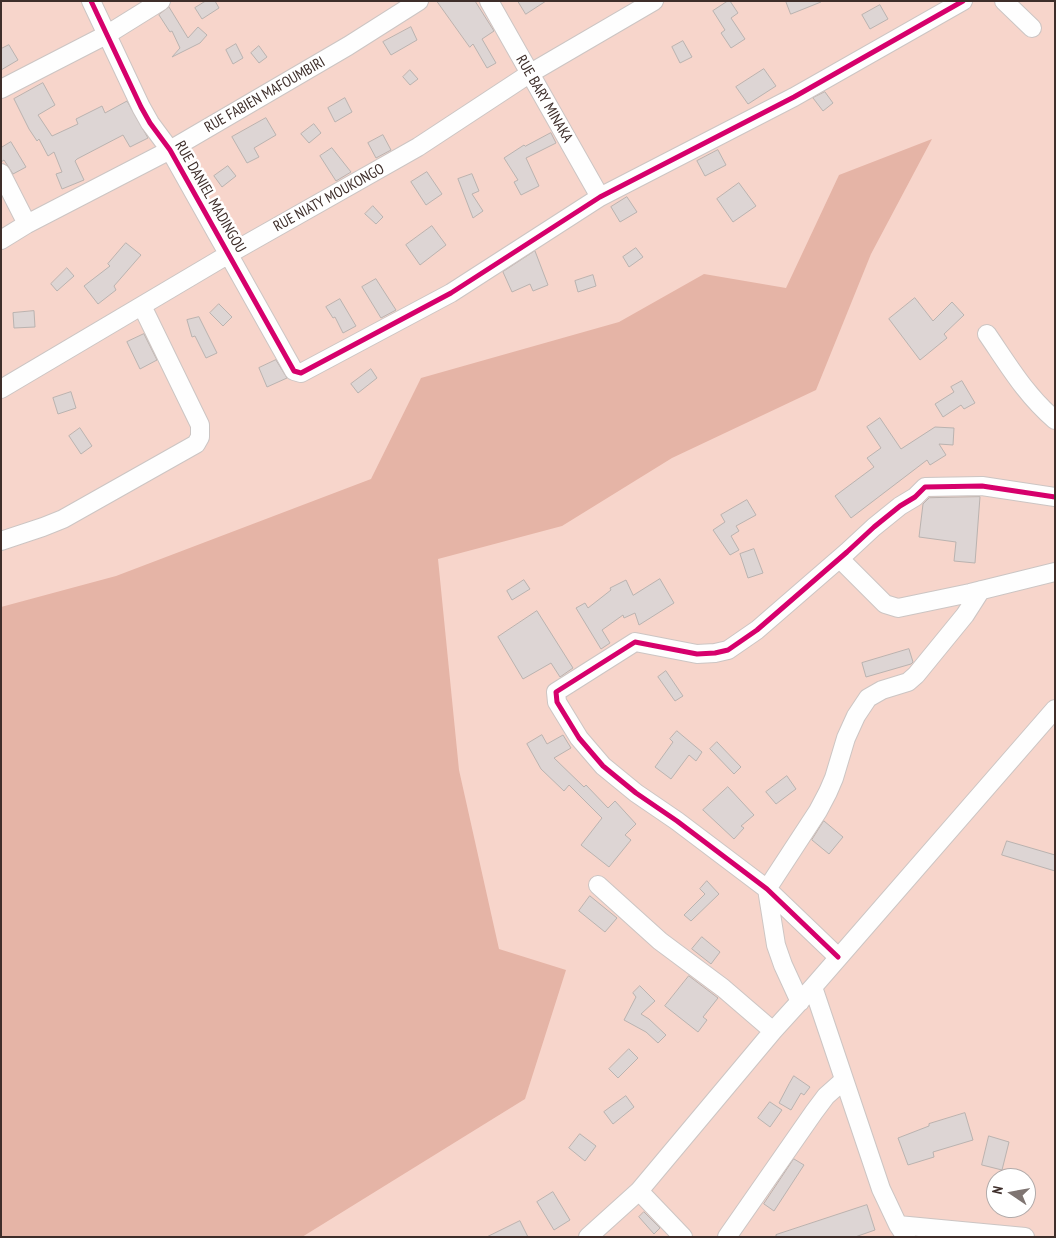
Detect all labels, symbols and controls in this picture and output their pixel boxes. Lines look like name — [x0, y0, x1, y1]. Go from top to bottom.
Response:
street label: RUE BARY MINAKA — [512, 52, 576, 146]
street label: RUE FABIEN MAFOUMBIRI — [202, 53, 328, 137]
street label: RUE DANIEL MADINGOU — [171, 138, 249, 256]
street label: RUE NIATY MOUKONGO — [271, 160, 387, 236]
north arrow — [986, 1168, 1036, 1218]
text: N — [988, 1185, 1007, 1196]

